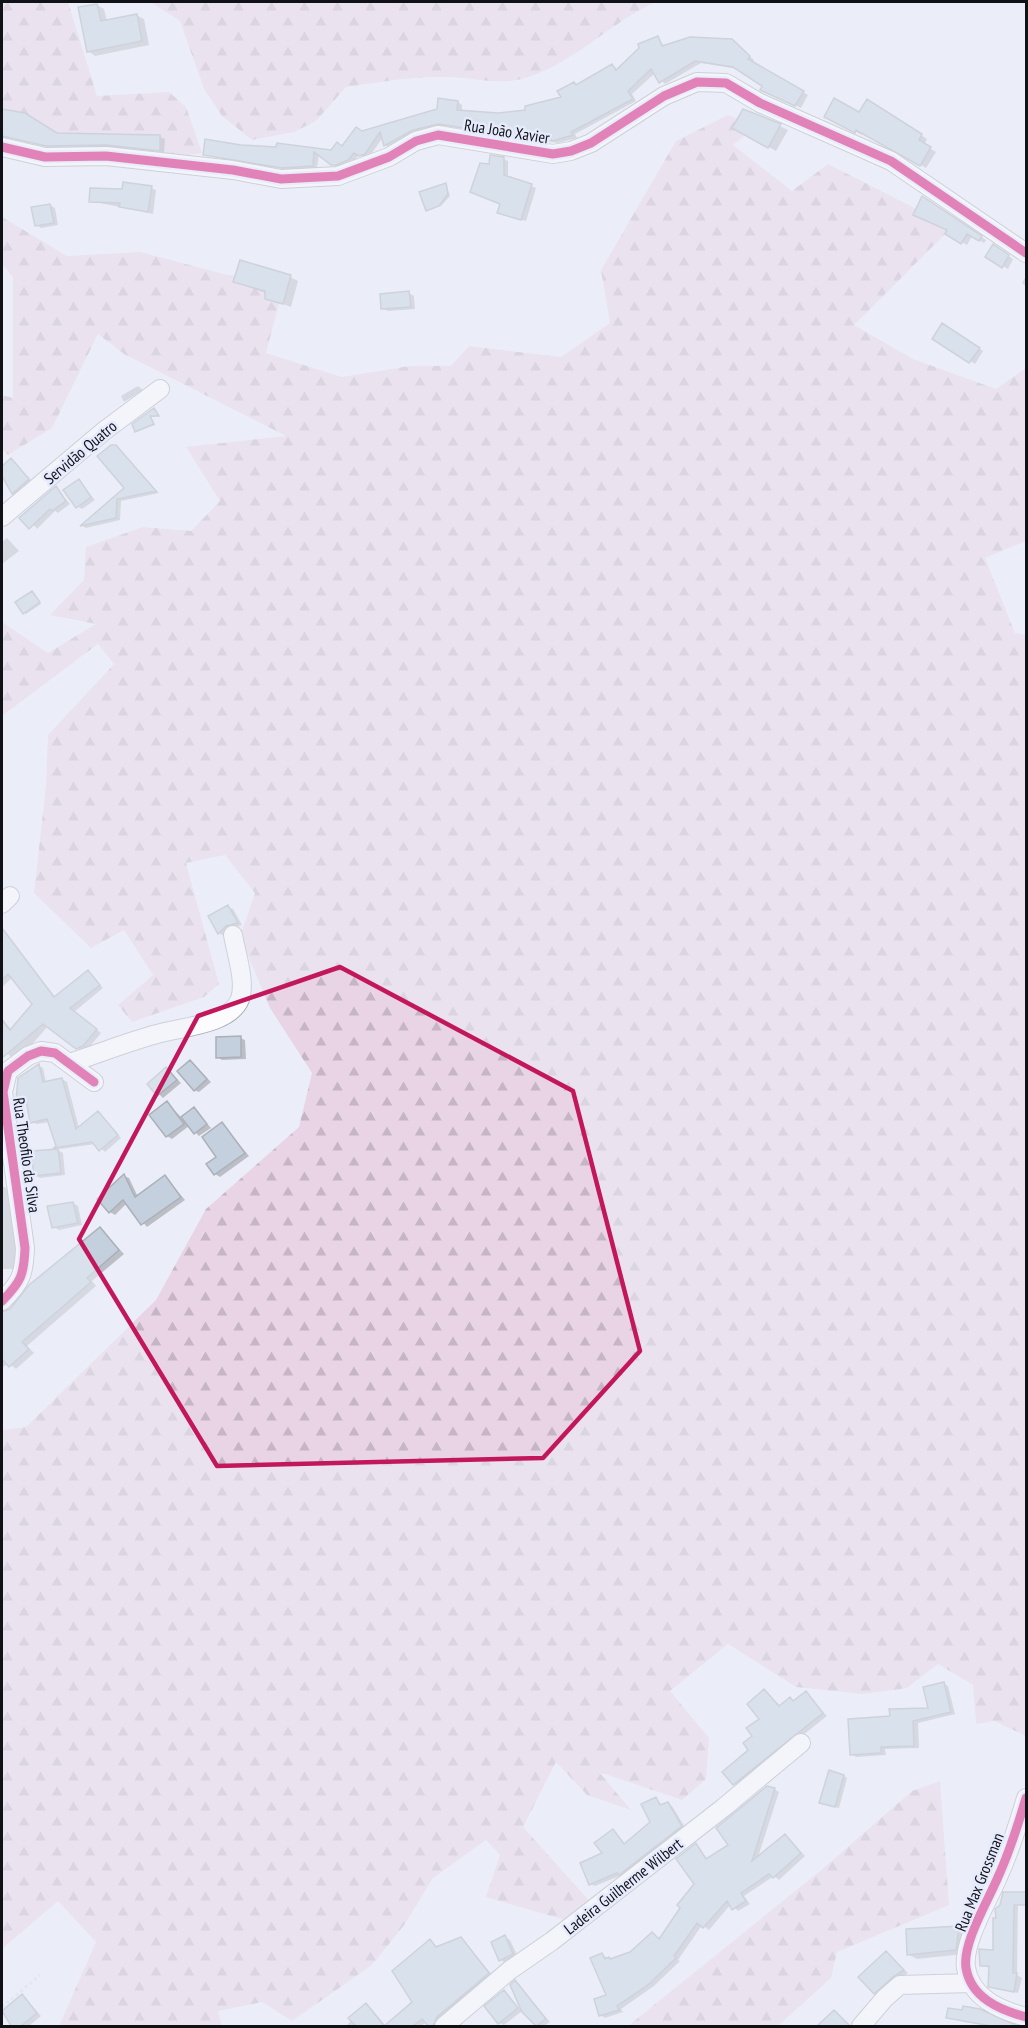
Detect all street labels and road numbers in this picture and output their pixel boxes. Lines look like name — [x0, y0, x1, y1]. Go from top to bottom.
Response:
street label: Rua João Xavier — [463, 114, 552, 148]
street label: Servidão Quatro — [39, 416, 121, 488]
street label: Rua Theofilo da Silva — [9, 1096, 45, 1214]
street label: Rua Max Grossman — [950, 1830, 1008, 1934]
street label: Ladeira Guilherme Wilbert — [560, 1833, 687, 1938]

